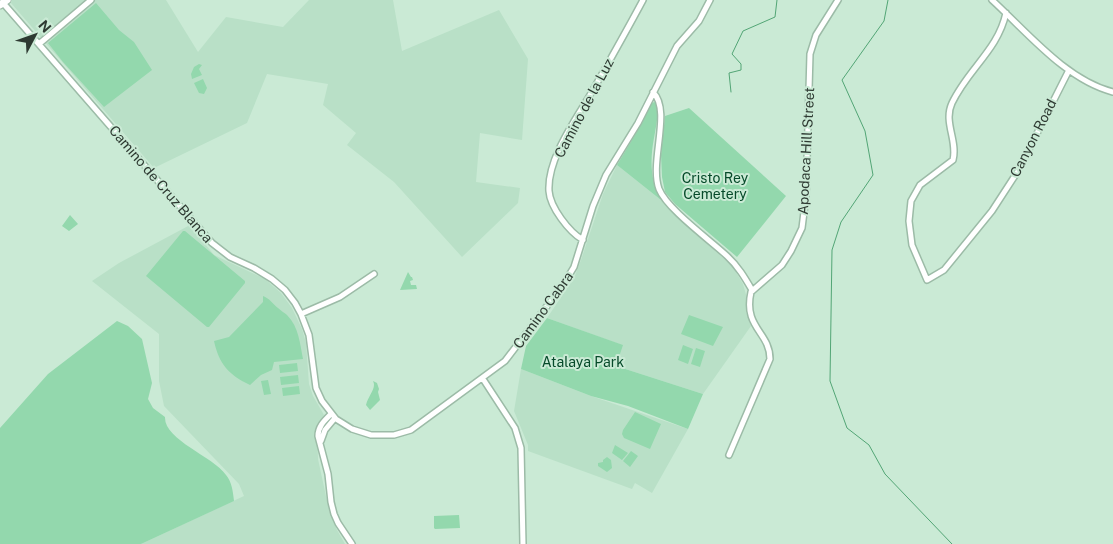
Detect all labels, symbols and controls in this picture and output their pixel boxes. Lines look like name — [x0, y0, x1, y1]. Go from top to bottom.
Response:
north arrow — [10, 10, 60, 60]
text: N — [35, 17, 54, 36]
street label: Camino de la Luz — [551, 55, 617, 160]
street label: Apodaca Hill Street — [795, 87, 817, 215]
street label: Canyon Road — [1007, 96, 1059, 180]
street label: Camino de Cruz Blanca — [106, 122, 216, 246]
park label: Cristo Rey Cemetery — [682, 170, 749, 202]
street label: Camino Cabra — [510, 269, 576, 351]
park label: Atalaya Park — [542, 354, 624, 370]

